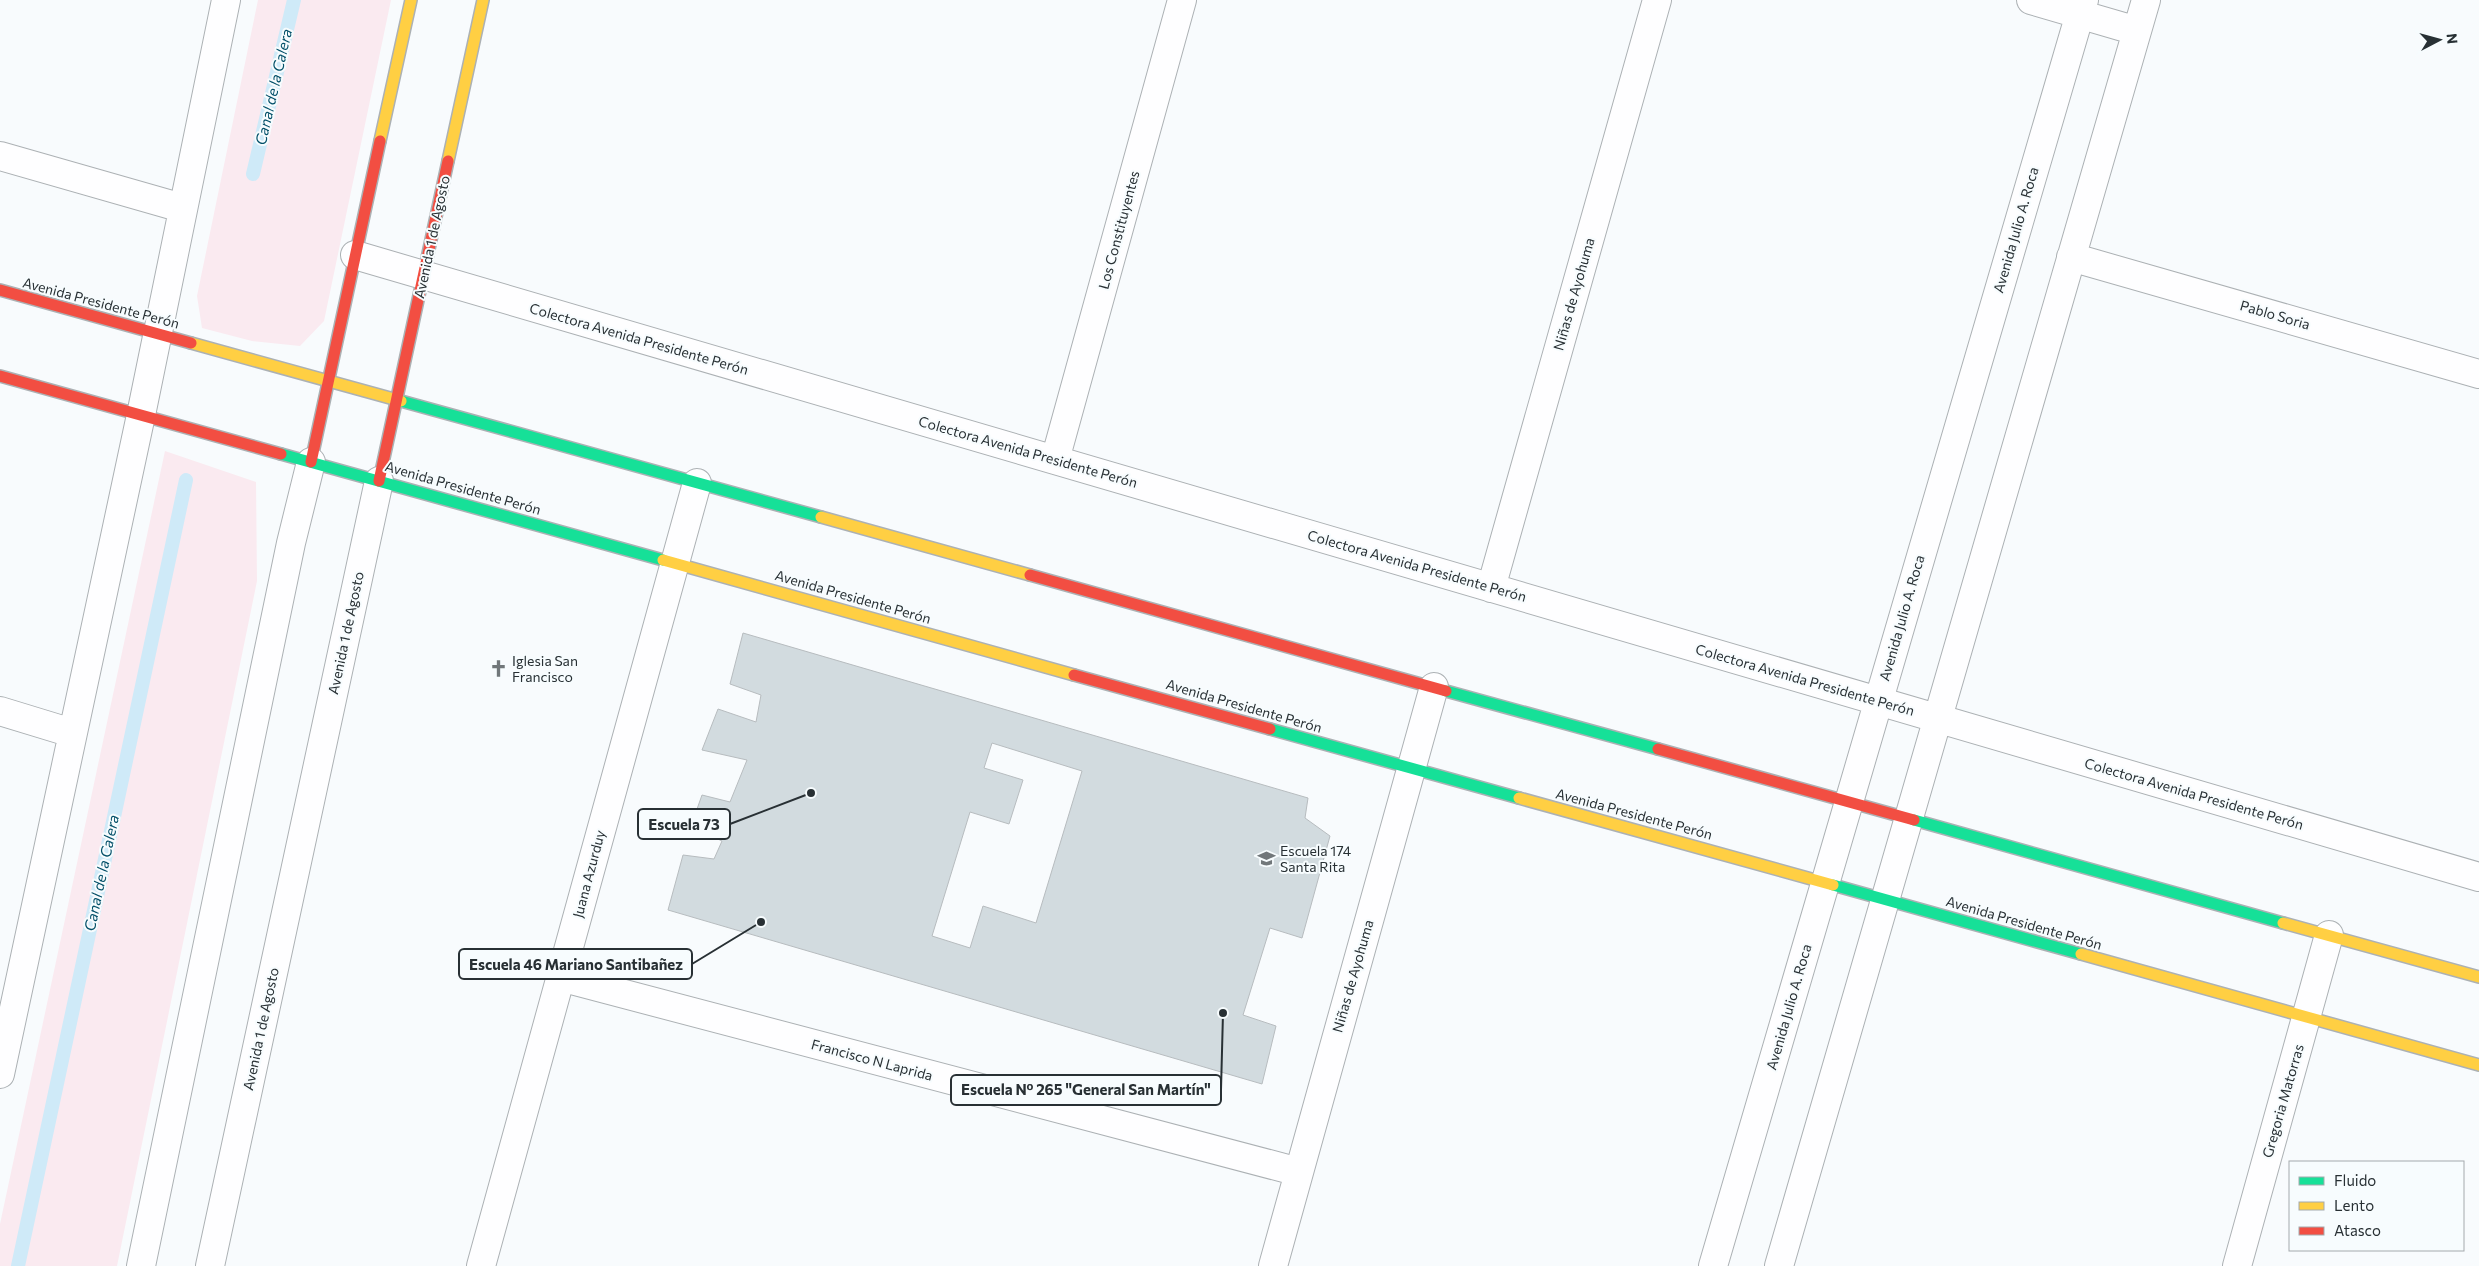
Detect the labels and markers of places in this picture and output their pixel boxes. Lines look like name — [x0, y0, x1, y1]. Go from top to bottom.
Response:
place label: Iglesia San Francisco — [512, 652, 578, 685]
church icon: Iglesia San Francisco — [488, 659, 508, 679]
callout: Escuela 73 — [638, 809, 730, 839]
place label: Escuela 174 Santa Rita — [1280, 842, 1352, 875]
school or university icon: Escuela 174 Santa Rita — [1256, 849, 1276, 869]
callout: Escuela 46 Mariano Santibañez — [459, 949, 692, 979]
callout: Escuela Nº 265 "General San Martín" — [951, 1075, 1221, 1105]

